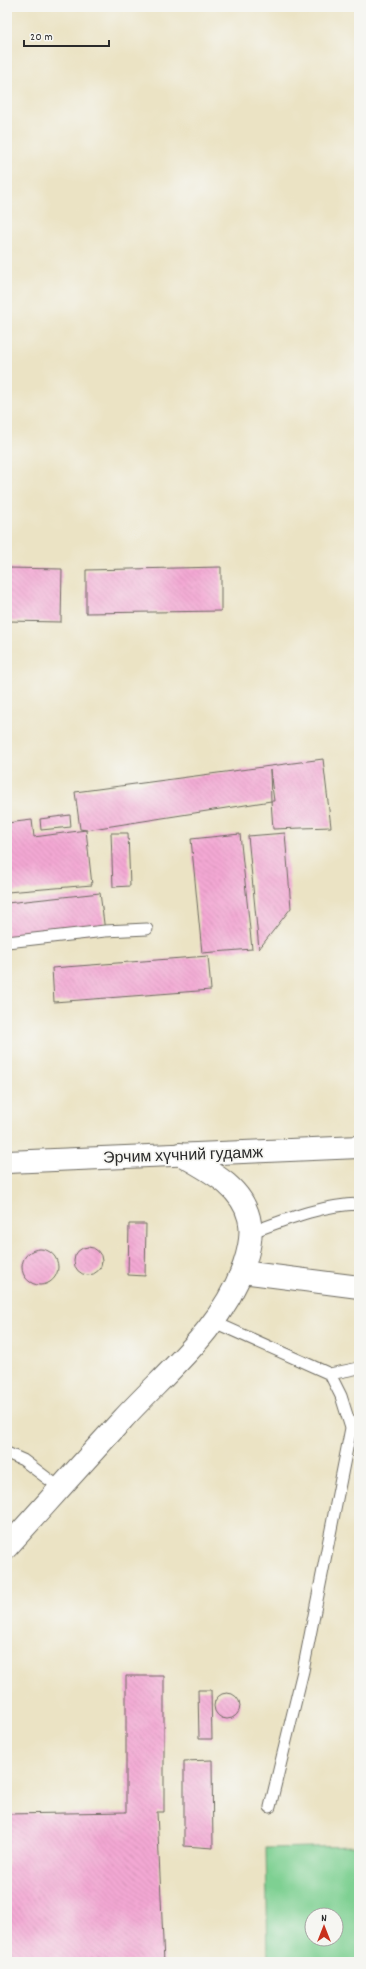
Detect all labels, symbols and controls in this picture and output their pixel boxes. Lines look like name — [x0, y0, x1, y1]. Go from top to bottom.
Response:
scale bar — [24, 22, 109, 48]
text: 20 m — [30, 29, 53, 46]
street label: Эрчим хүчний гудамж — [103, 1142, 264, 1171]
north arrow — [304, 1907, 344, 1947]
text: N — [321, 1911, 327, 1927]

